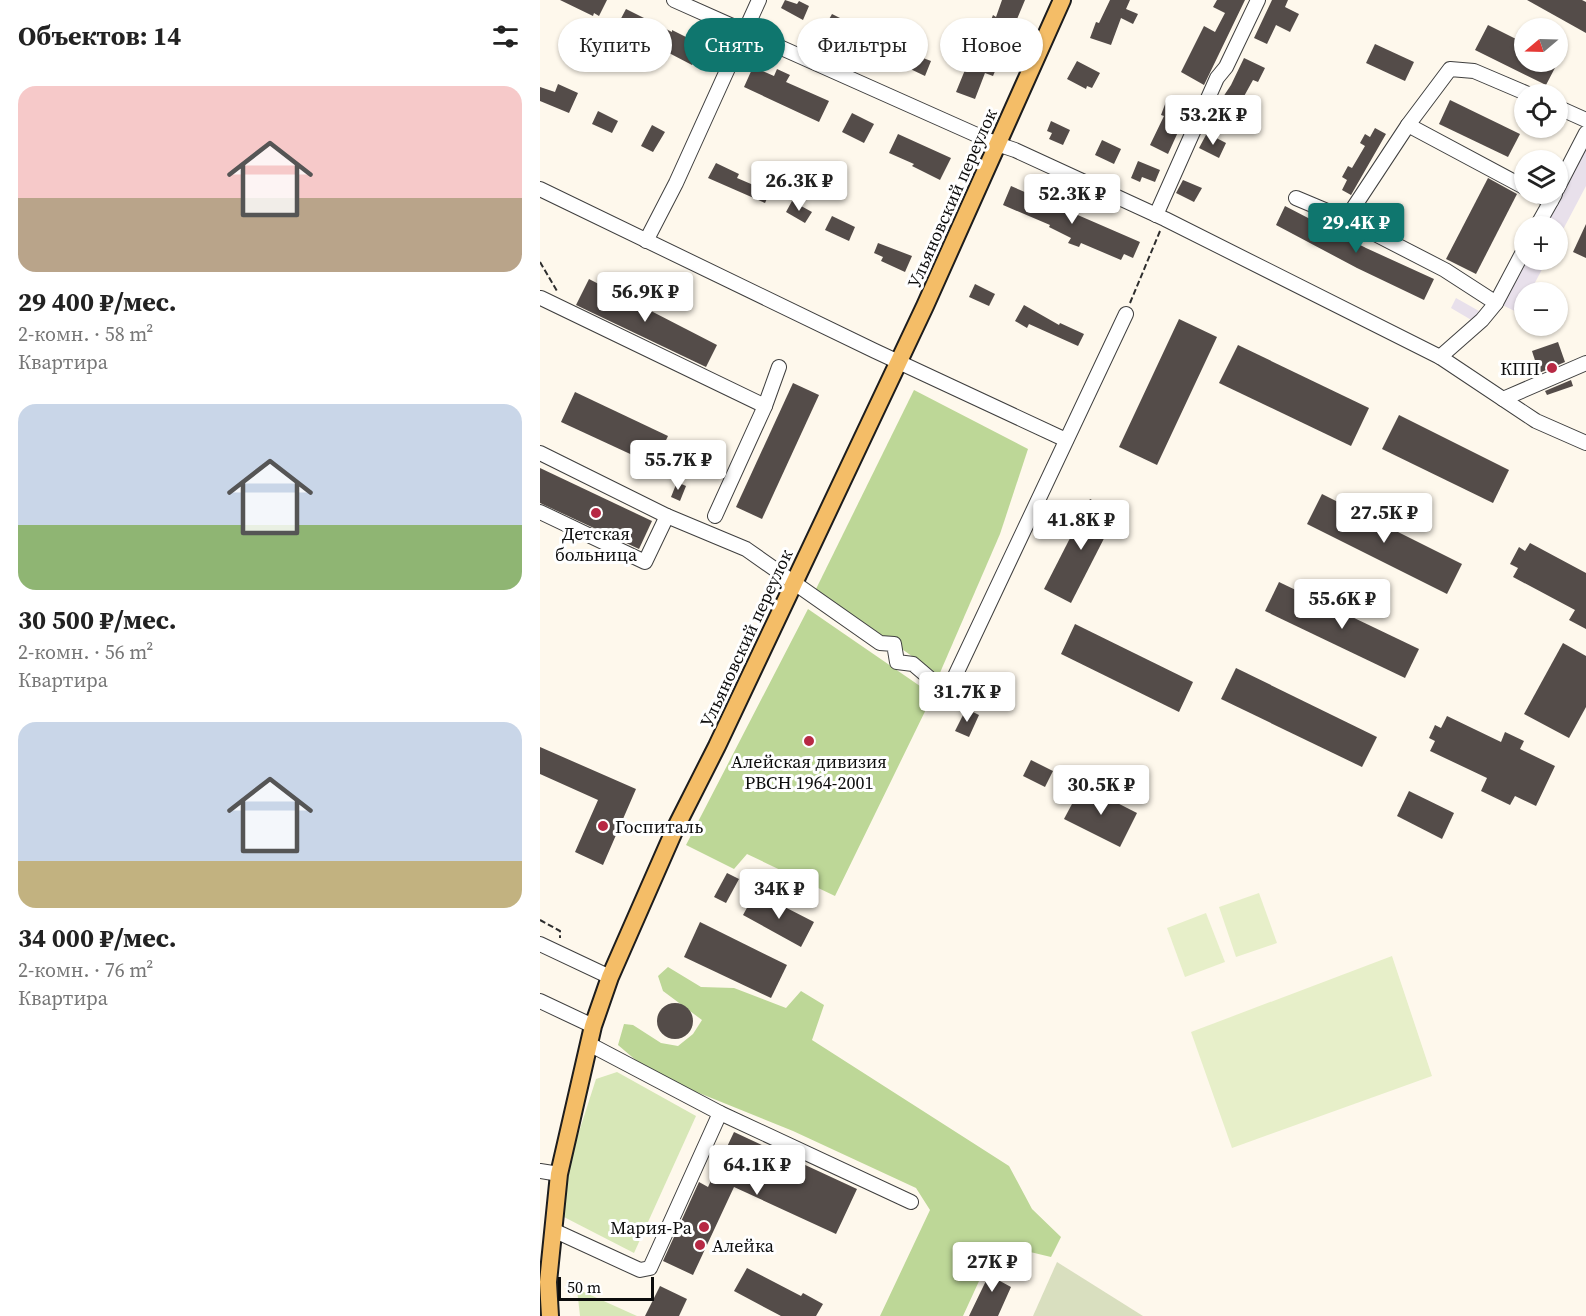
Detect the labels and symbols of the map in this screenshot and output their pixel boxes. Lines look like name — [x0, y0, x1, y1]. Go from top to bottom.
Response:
north arrow — [1514, 18, 1568, 72]
pin: 53.2K ₽ — [1158, 95, 1268, 146]
street label: Ульяновский переулок — [901, 104, 1003, 292]
pin: 26.3K ₽ — [744, 161, 854, 212]
pin: 52.3K ₽ — [1017, 174, 1127, 225]
pin: 29.4K ₽ — [1301, 203, 1411, 254]
pin: 56.9K ₽ — [590, 272, 700, 323]
place label: КПП — [1500, 356, 1540, 381]
marker: КПП — [1545, 361, 1559, 375]
pin: 55.7K ₽ — [623, 440, 733, 491]
pin: 27.5K ₽ — [1329, 493, 1439, 544]
pin: 41.8K ₽ — [1026, 500, 1136, 551]
marker: Детская больница — [589, 506, 603, 520]
place label: Детская больница — [555, 521, 638, 567]
street label: Ульяновский переулок — [694, 545, 798, 731]
pin: 55.6K ₽ — [1287, 579, 1397, 630]
pin: 31.7K ₽ — [912, 672, 1022, 723]
marker: Алейская дивизия РВСН 1964-2001 — [802, 734, 816, 748]
place label: Алейская дивизия РВСН 1964-2001 — [731, 749, 887, 795]
pin: 30.5K ₽ — [1046, 765, 1156, 816]
place label: Госпиталь — [615, 814, 703, 839]
marker: Госпиталь — [596, 819, 610, 833]
pin: 34K ₽ — [737, 869, 821, 920]
pin: 64.1K ₽ — [702, 1145, 812, 1196]
place label: Мария-Ра — [610, 1215, 693, 1240]
marker: Мария-Ра — [697, 1220, 711, 1234]
place label: Алейка — [712, 1233, 775, 1258]
marker: Алейка — [693, 1238, 707, 1252]
pin: 27K ₽ — [950, 1242, 1034, 1293]
scale bar — [558, 1274, 654, 1302]

